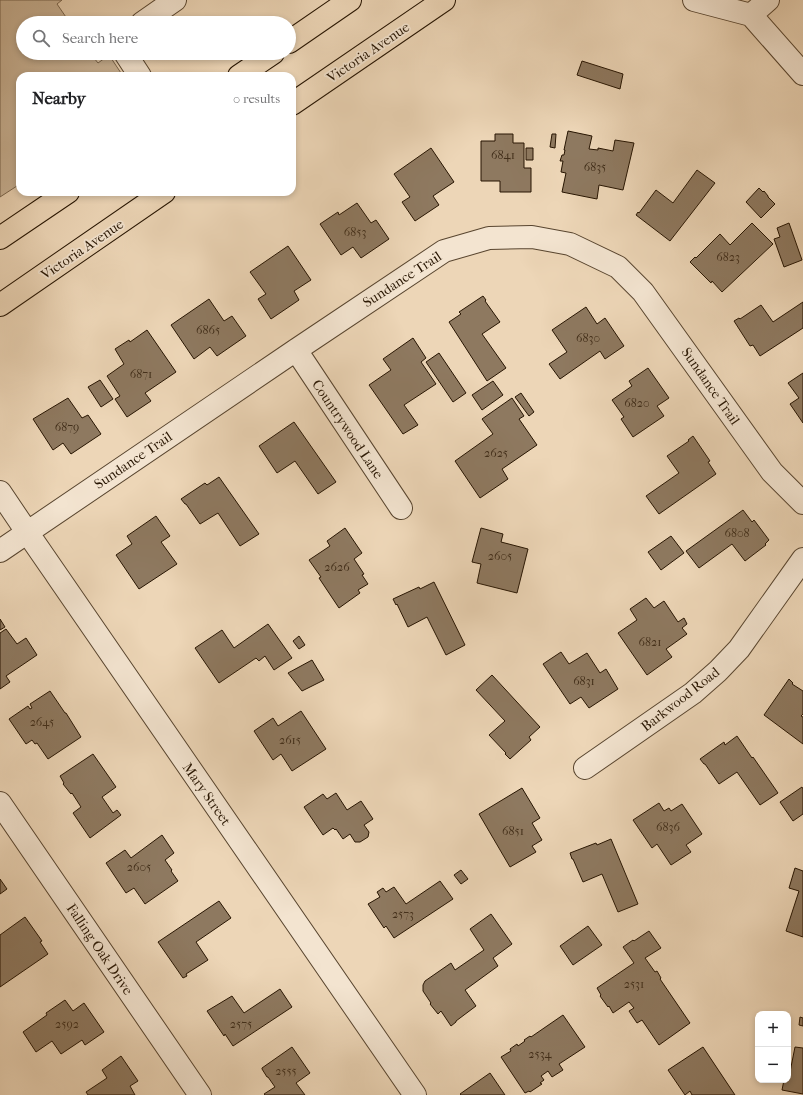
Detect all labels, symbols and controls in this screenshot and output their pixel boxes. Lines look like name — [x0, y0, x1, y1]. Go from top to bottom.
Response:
search box — [16, 16, 296, 60]
street label: Victoria Avenue — [323, 18, 413, 87]
icon: search — [30, 27, 52, 49]
text: Search here — [62, 29, 138, 47]
text: Nearby — [32, 88, 86, 108]
text: 0 results — [233, 91, 280, 106]
house number: 6841 — [491, 148, 515, 162]
house number: 6835 — [584, 160, 606, 174]
street label: Victoria Avenue — [37, 215, 127, 284]
house number: 6853 — [344, 225, 366, 239]
street label: Sundance Trail — [360, 248, 445, 311]
house number: 6823 — [716, 250, 740, 264]
house number: 6865 — [196, 323, 220, 337]
house number: 6830 — [576, 331, 600, 345]
street label: Sundance Trail — [678, 344, 744, 428]
house number: 6871 — [130, 367, 152, 381]
street label: Countrywood Lane — [308, 377, 387, 482]
house number: 6820 — [624, 396, 650, 410]
house number: 6879 — [55, 420, 79, 434]
street label: Sundance Trail — [91, 428, 176, 493]
house number: 2625 — [484, 446, 508, 460]
house number: 6808 — [724, 526, 750, 540]
house number: 2605 — [488, 549, 512, 563]
house number: 2626 — [324, 560, 350, 574]
house number: 6821 — [639, 635, 661, 649]
street label: Barkwood Road — [638, 663, 723, 735]
house number: 6831 — [573, 674, 595, 688]
house number: 2645 — [30, 715, 54, 729]
house number: 2615 — [279, 733, 301, 747]
street label: Mary Street — [179, 760, 234, 829]
house number: 6836 — [656, 820, 680, 834]
house number: 6851 — [502, 824, 524, 838]
house number: 2605 — [127, 860, 151, 874]
street label: Falling Oak Drive — [63, 900, 136, 998]
house number: 2573 — [392, 907, 414, 921]
house number: 2531 — [624, 977, 644, 991]
map controls — [755, 1011, 791, 1083]
button: + — [755, 1011, 791, 1047]
house number: 2592 — [55, 1017, 79, 1031]
house number: 2575 — [230, 1017, 252, 1031]
house number: 2534 — [528, 1047, 553, 1061]
button: − — [755, 1047, 791, 1083]
house number: 2555 — [275, 1064, 297, 1078]

